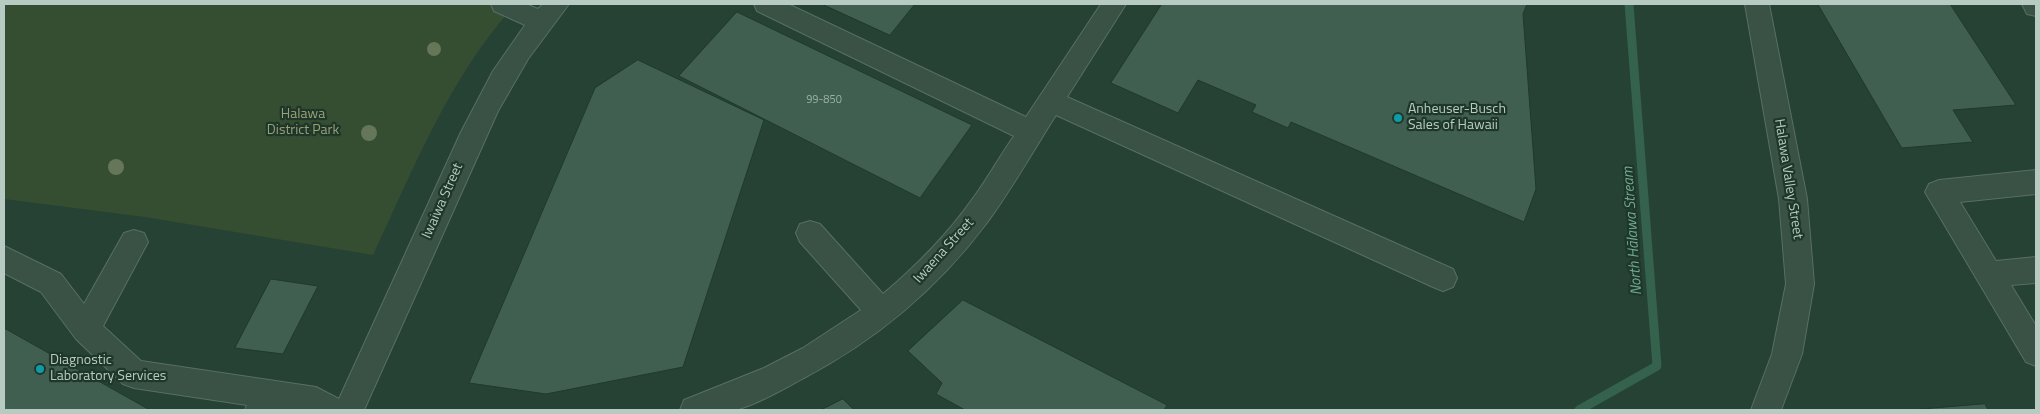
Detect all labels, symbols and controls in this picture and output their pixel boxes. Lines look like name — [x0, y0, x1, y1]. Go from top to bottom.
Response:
house number: 99-850 — [806, 93, 842, 107]
place label: Anheuser-Busch Sales of Hawaii — [1408, 102, 1506, 134]
park label: Halawa District Park — [267, 107, 339, 140]
marker: Anheuser-Busch Sales of Hawaii — [1392, 112, 1404, 124]
street label: Halawa Valley Street — [1770, 118, 1806, 240]
street label: Iwaiwa Street — [419, 161, 467, 241]
water label: North Hālawa Stream — [1620, 166, 1646, 296]
street label: Iwaena Street — [910, 215, 978, 287]
place label: Diagnostic Laboratory Services — [50, 353, 166, 386]
marker: Diagnostic Laboratory Services — [34, 363, 46, 375]

